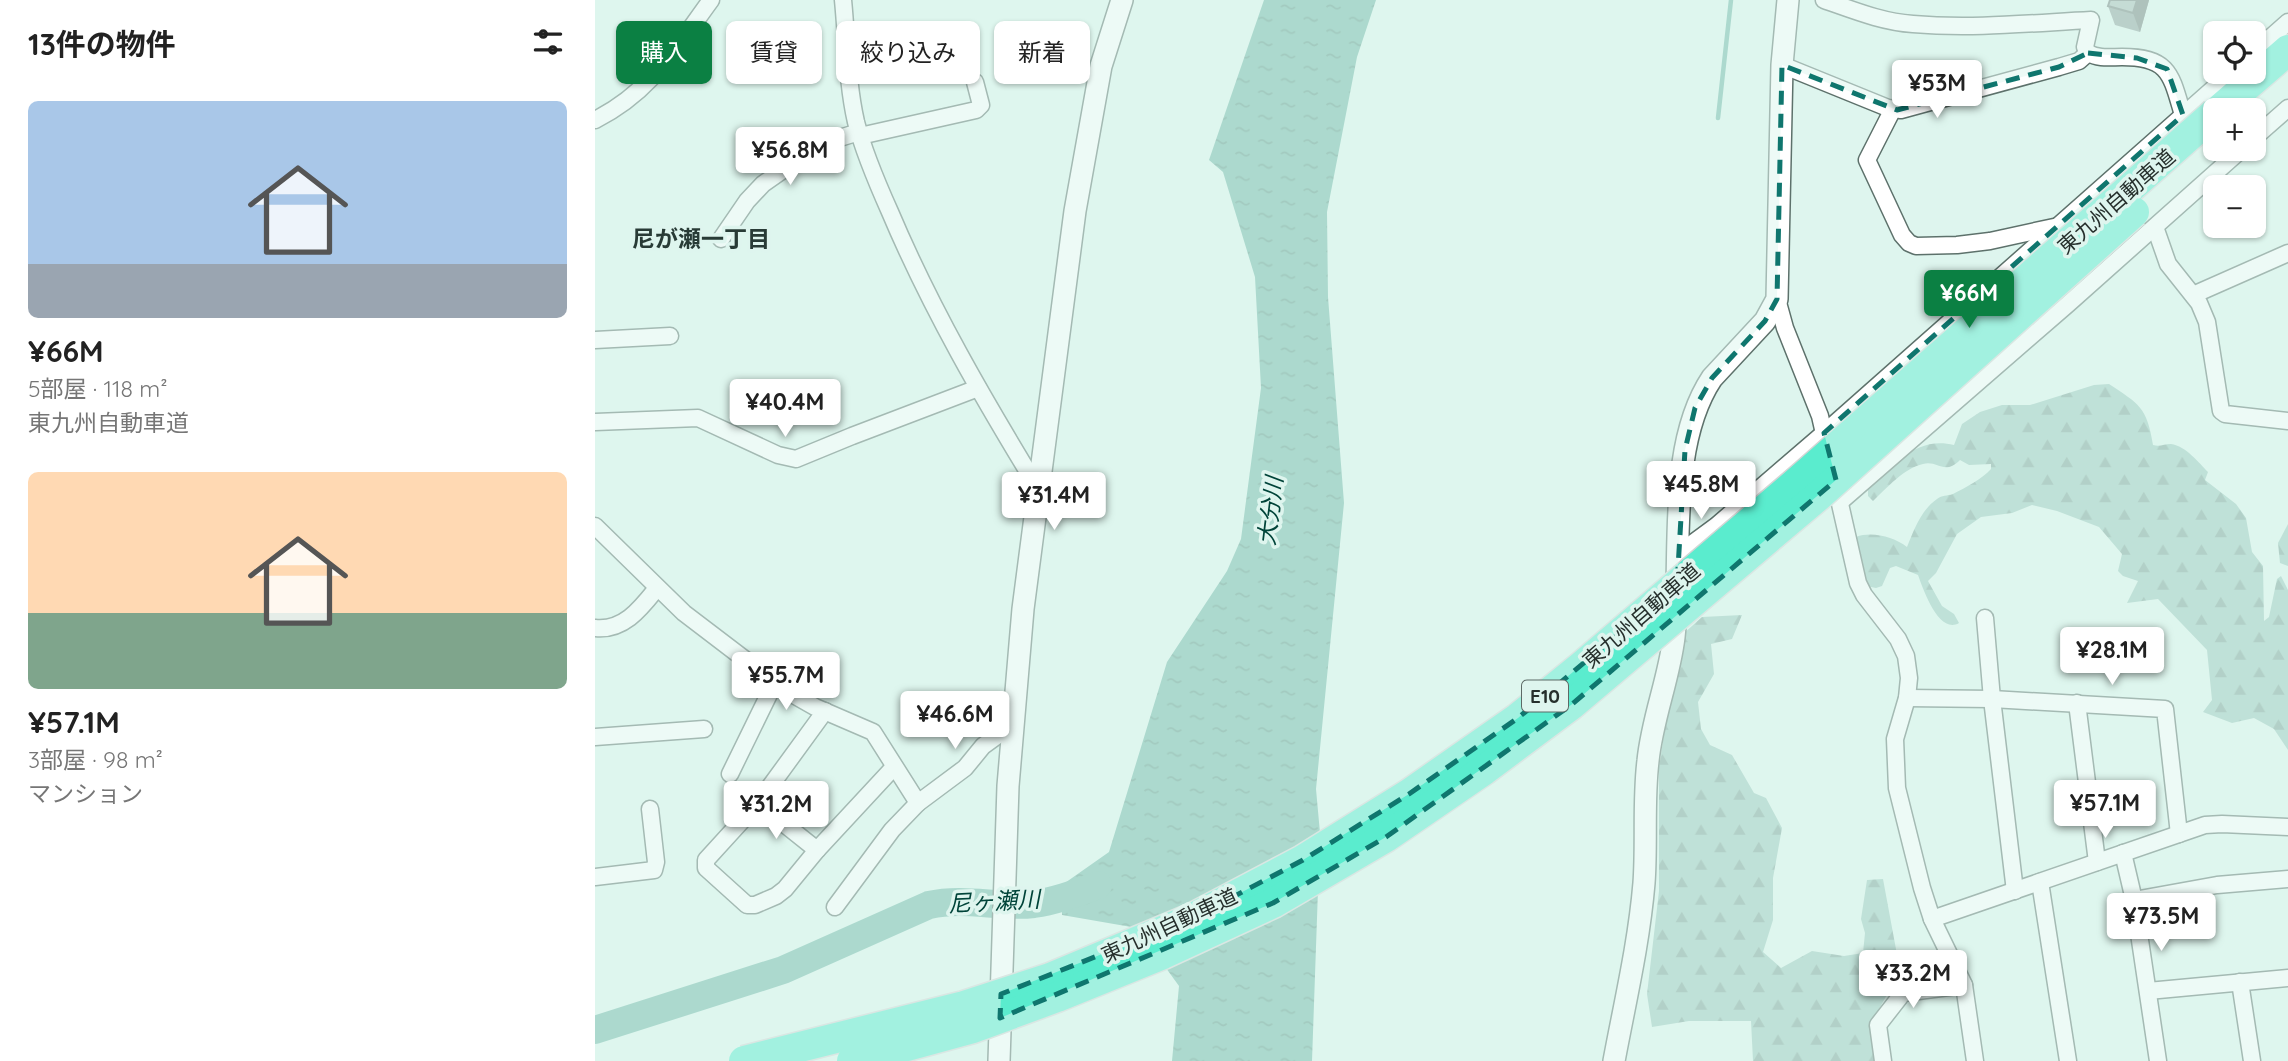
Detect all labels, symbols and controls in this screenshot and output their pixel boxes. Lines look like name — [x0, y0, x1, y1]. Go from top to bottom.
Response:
chip: 購入 — [616, 21, 712, 84]
chip: 賃貸 — [726, 21, 822, 84]
chip: 絞り込み — [836, 21, 980, 84]
chip: 新着 — [994, 21, 1090, 84]
map controls — [2203, 21, 2266, 238]
button: locate — [2203, 21, 2266, 84]
icon: filters — [529, 23, 567, 61]
text: 13件の物件 — [28, 25, 176, 63]
pin: ¥53M — [1896, 60, 1978, 120]
text: ¥53M — [1908, 68, 1966, 97]
button: + — [2203, 98, 2266, 161]
pin: ¥56.8M — [733, 128, 847, 187]
text: ¥56.8M — [752, 135, 828, 164]
street label: 東九州自動車道 — [2052, 143, 2180, 259]
icon: home — [235, 147, 361, 273]
button: − — [2203, 175, 2266, 238]
district label: 尼が瀬一丁目 — [632, 224, 770, 253]
pin: ¥66M — [1928, 270, 2010, 330]
text: ¥66M — [1940, 278, 1998, 307]
text: ¥66M — [28, 332, 104, 370]
text: 5部屋 · 118 m² — [28, 374, 168, 403]
pin: ¥40.4M — [728, 380, 842, 439]
text: ¥40.4M — [746, 387, 824, 416]
text: 東九州自動車道 — [28, 408, 189, 437]
pin: ¥45.8M — [1644, 462, 1758, 521]
text: ¥45.8M — [1663, 469, 1739, 498]
pin: ¥31.4M — [997, 472, 1111, 532]
water label: 大分川 — [1251, 472, 1289, 547]
text: ¥31.4M — [1018, 480, 1090, 509]
icon: home — [235, 518, 361, 644]
street label: 東九州自動車道 — [1577, 557, 1705, 673]
pin: ¥28.1M — [2055, 628, 2169, 687]
text: ¥28.1M — [2076, 635, 2148, 664]
pin: ¥55.7M — [729, 652, 843, 712]
text: ¥55.7M — [748, 660, 824, 689]
road number: E10 — [1522, 680, 1568, 712]
pin: ¥46.6M — [898, 692, 1012, 751]
text: ¥46.6M — [916, 699, 994, 728]
text: ¥57.1M — [28, 703, 120, 741]
text: 3部屋 · 98 m² — [28, 745, 163, 774]
text: マンション — [28, 779, 143, 808]
pin: ¥57.1M — [2048, 780, 2162, 840]
pin: ¥31.2M — [719, 782, 833, 841]
text: ¥57.1M — [2070, 788, 2140, 817]
text: ¥31.2M — [740, 789, 812, 818]
street label: 東九州自動車道 — [1097, 882, 1241, 968]
water label: 尼ヶ瀬川 — [947, 884, 1044, 918]
pin: ¥73.5M — [2104, 894, 2218, 953]
text: ¥73.5M — [2123, 901, 2199, 930]
pin: ¥33.2M — [1856, 950, 1970, 1010]
text: ¥33.2M — [1875, 958, 1951, 987]

